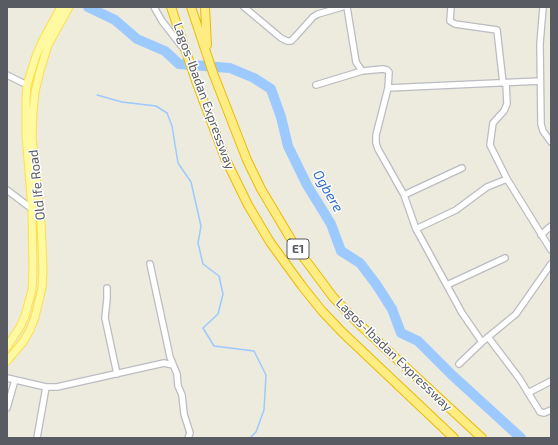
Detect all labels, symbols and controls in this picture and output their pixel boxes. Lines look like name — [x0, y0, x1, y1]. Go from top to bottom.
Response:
street label: Lagos-Ibadan Expressway — [170, 20, 238, 172]
street label: Old Ife Road — [26, 149, 48, 221]
water label: Ogbere — [309, 167, 347, 215]
road number: E1 — [287, 239, 309, 259]
street label: Lagos-Ibadan Expressway — [333, 295, 455, 415]

